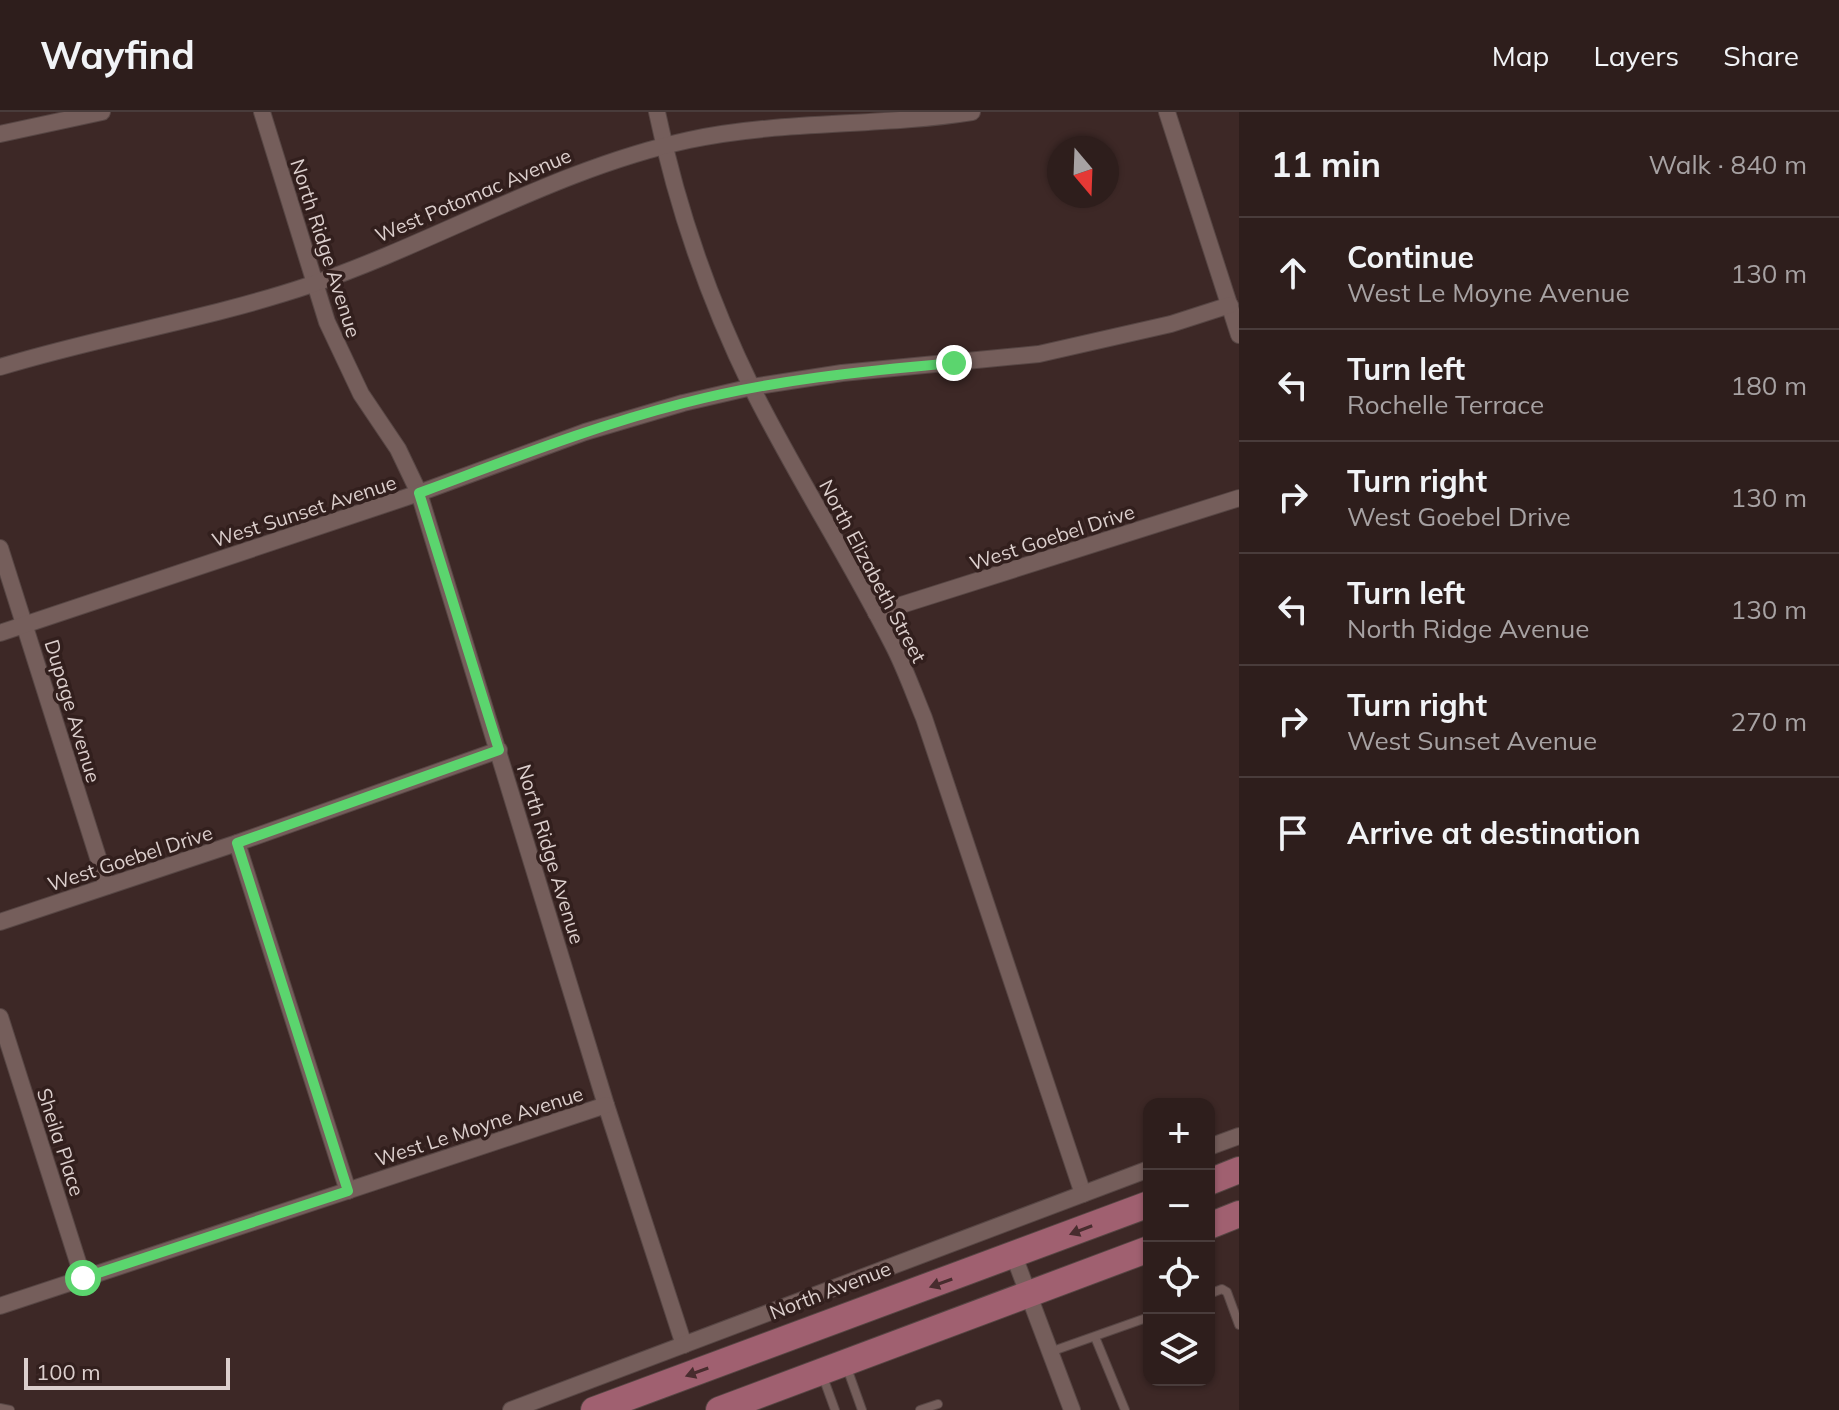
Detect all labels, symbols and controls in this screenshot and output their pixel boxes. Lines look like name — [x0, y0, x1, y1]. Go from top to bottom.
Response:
text: Wayfind — [40, 31, 195, 79]
text: Map — [1492, 38, 1549, 73]
text: Layers — [1593, 38, 1679, 73]
text: Share — [1723, 38, 1799, 73]
north arrow — [1047, 136, 1119, 208]
street label: West Potomac Avenue — [371, 142, 575, 248]
text: 11 min — [1271, 143, 1381, 186]
text: Walk · 840 m — [1648, 148, 1807, 181]
street label: North Ridge Avenue — [285, 155, 367, 341]
text: Continue — [1347, 238, 1474, 276]
icon: ahead — [1271, 251, 1315, 295]
text: 130 m — [1731, 257, 1807, 290]
text: West Le Moyne Avenue — [1347, 276, 1630, 309]
route end — [936, 345, 972, 381]
text: Turn left — [1347, 350, 1465, 388]
icon: left — [1271, 363, 1315, 407]
text: 180 m — [1731, 369, 1807, 402]
text: Rochelle Terrace — [1347, 388, 1544, 421]
text: Turn right — [1347, 462, 1487, 500]
street label: West Sunset Avenue — [209, 469, 399, 553]
street label: North Elizabeth Street — [814, 475, 932, 667]
icon: right — [1271, 475, 1315, 519]
text: 130 m — [1731, 481, 1807, 514]
street label: West Goebel Drive — [966, 499, 1138, 575]
text: West Goebel Drive — [1347, 500, 1571, 533]
text: Turn left — [1347, 574, 1465, 612]
icon: left — [1271, 587, 1315, 631]
text: 130 m — [1731, 593, 1807, 626]
text: North Ridge Avenue — [1347, 612, 1589, 645]
street label: Dupage Avenue — [39, 636, 107, 786]
text: Turn right — [1347, 686, 1487, 724]
icon: right — [1271, 699, 1315, 743]
text: 270 m — [1731, 705, 1807, 738]
text: West Sunset Avenue — [1347, 724, 1597, 757]
street label: North Ridge Avenue — [512, 761, 590, 947]
icon: arrive — [1271, 811, 1315, 855]
text: Arrive at destination — [1347, 814, 1641, 852]
street label: West Goebel Drive — [44, 820, 216, 896]
street label: West Le Moyne Avenue — [372, 1081, 586, 1171]
street label: Sheila Place — [32, 1085, 90, 1199]
map controls — [1143, 1098, 1215, 1386]
button: + — [1143, 1098, 1215, 1170]
button: − — [1143, 1170, 1215, 1242]
one-way arrow — [1069, 1224, 1093, 1237]
button: locate — [1143, 1242, 1215, 1314]
street label: North Avenue — [766, 1255, 894, 1325]
route start — [65, 1260, 101, 1296]
one-way arrow — [928, 1277, 952, 1289]
button: layers — [1143, 1314, 1215, 1386]
scale bar — [24, 1354, 230, 1390]
text: 100 m — [36, 1358, 101, 1386]
one-way arrow — [684, 1366, 708, 1379]

